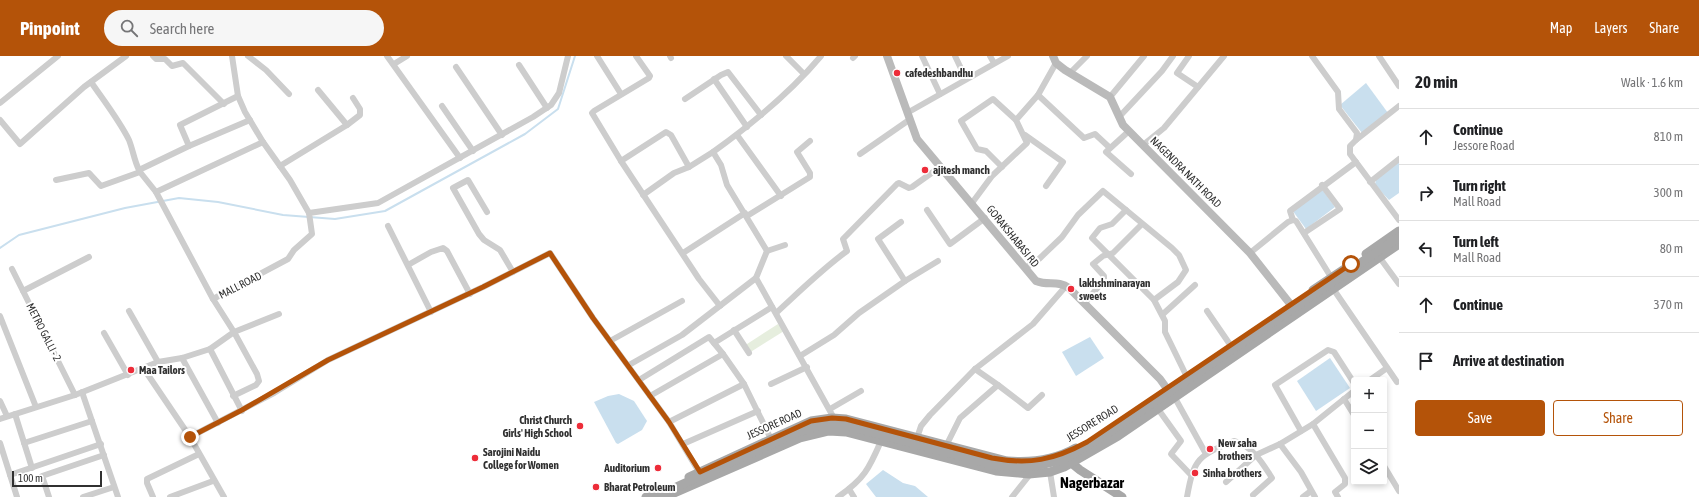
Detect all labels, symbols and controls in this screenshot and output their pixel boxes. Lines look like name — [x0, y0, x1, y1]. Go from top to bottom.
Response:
search box — [104, 10, 384, 46]
text: Pinpoint — [20, 17, 80, 39]
icon: search — [118, 17, 140, 39]
text: Search here — [150, 20, 214, 37]
text: Map — [1550, 20, 1572, 36]
text: Layers — [1594, 20, 1627, 36]
text: Share — [1649, 20, 1679, 36]
place label: cafedeshbandhu — [905, 67, 973, 79]
marker: cafedeshbandhu — [892, 68, 902, 78]
text: 20 min — [1415, 72, 1458, 92]
text: Walk · 1.6 km — [1621, 75, 1683, 90]
text: Continue — [1453, 121, 1503, 138]
icon: ahead — [1415, 126, 1437, 148]
text: 810 m — [1654, 129, 1683, 144]
street label: NAGENDRA NATH ROAD — [1148, 134, 1224, 210]
text: Jessore Road — [1453, 138, 1515, 153]
place label: ajitesh manch — [933, 164, 990, 176]
marker: ajitesh manch — [920, 165, 930, 175]
text: Turn right — [1453, 177, 1506, 194]
icon: right — [1415, 182, 1437, 204]
text: 300 m — [1654, 185, 1683, 200]
text: Mall Road — [1453, 194, 1501, 209]
street label: GORAKSHABASI RD — [984, 203, 1042, 269]
text: Turn left — [1453, 233, 1499, 250]
icon: left — [1415, 238, 1437, 260]
text: 80 m — [1660, 241, 1683, 256]
text: Mall Road — [1453, 250, 1501, 265]
route start — [1342, 255, 1360, 273]
street label: MALL ROAD — [217, 269, 263, 301]
place label: lakhshminarayan sweets — [1079, 277, 1150, 302]
marker: lakhshminarayan sweets — [1066, 284, 1076, 294]
icon: ahead — [1415, 294, 1437, 316]
text: Continue — [1453, 296, 1503, 313]
text: 370 m — [1654, 297, 1683, 312]
street label: METRO GALLI - 2 — [24, 301, 64, 363]
icon: arrive — [1415, 350, 1437, 372]
text: Arrive at destination — [1453, 352, 1564, 369]
place label: Maa Tailors — [139, 364, 185, 376]
marker: Maa Tailors — [126, 365, 136, 375]
map controls — [1351, 377, 1387, 485]
button: + — [1351, 377, 1387, 413]
button: Save — [1415, 400, 1545, 436]
button: Share — [1553, 400, 1683, 436]
street label: JESSORE ROAD — [1064, 402, 1120, 444]
street label: JESSORE ROAD — [745, 407, 803, 441]
button: − — [1351, 413, 1387, 449]
place label: Christ Church Girls' High School — [503, 414, 573, 439]
marker: Christ Church Girls' High School — [575, 421, 585, 431]
route end — [181, 428, 199, 446]
place label: New saha brothers — [1218, 437, 1257, 462]
marker: New saha brothers — [1205, 444, 1215, 454]
place label: Sarojini Naidu College for Women — [483, 446, 559, 471]
button: layers — [1351, 449, 1387, 485]
marker: Sarojini Naidu College for Women — [470, 453, 480, 463]
place label: Auditorium — [603, 462, 650, 474]
marker: Auditorium — [653, 463, 663, 473]
place label: Sinha brothers — [1203, 467, 1262, 479]
marker: Sinha brothers — [1190, 468, 1200, 478]
scale bar — [12, 469, 102, 488]
text: 100 m — [18, 472, 43, 484]
district label: Nagerbazar — [1060, 474, 1125, 491]
place label: Bharat Petroleum — [604, 481, 675, 493]
marker: Bharat Petroleum — [591, 482, 601, 492]

